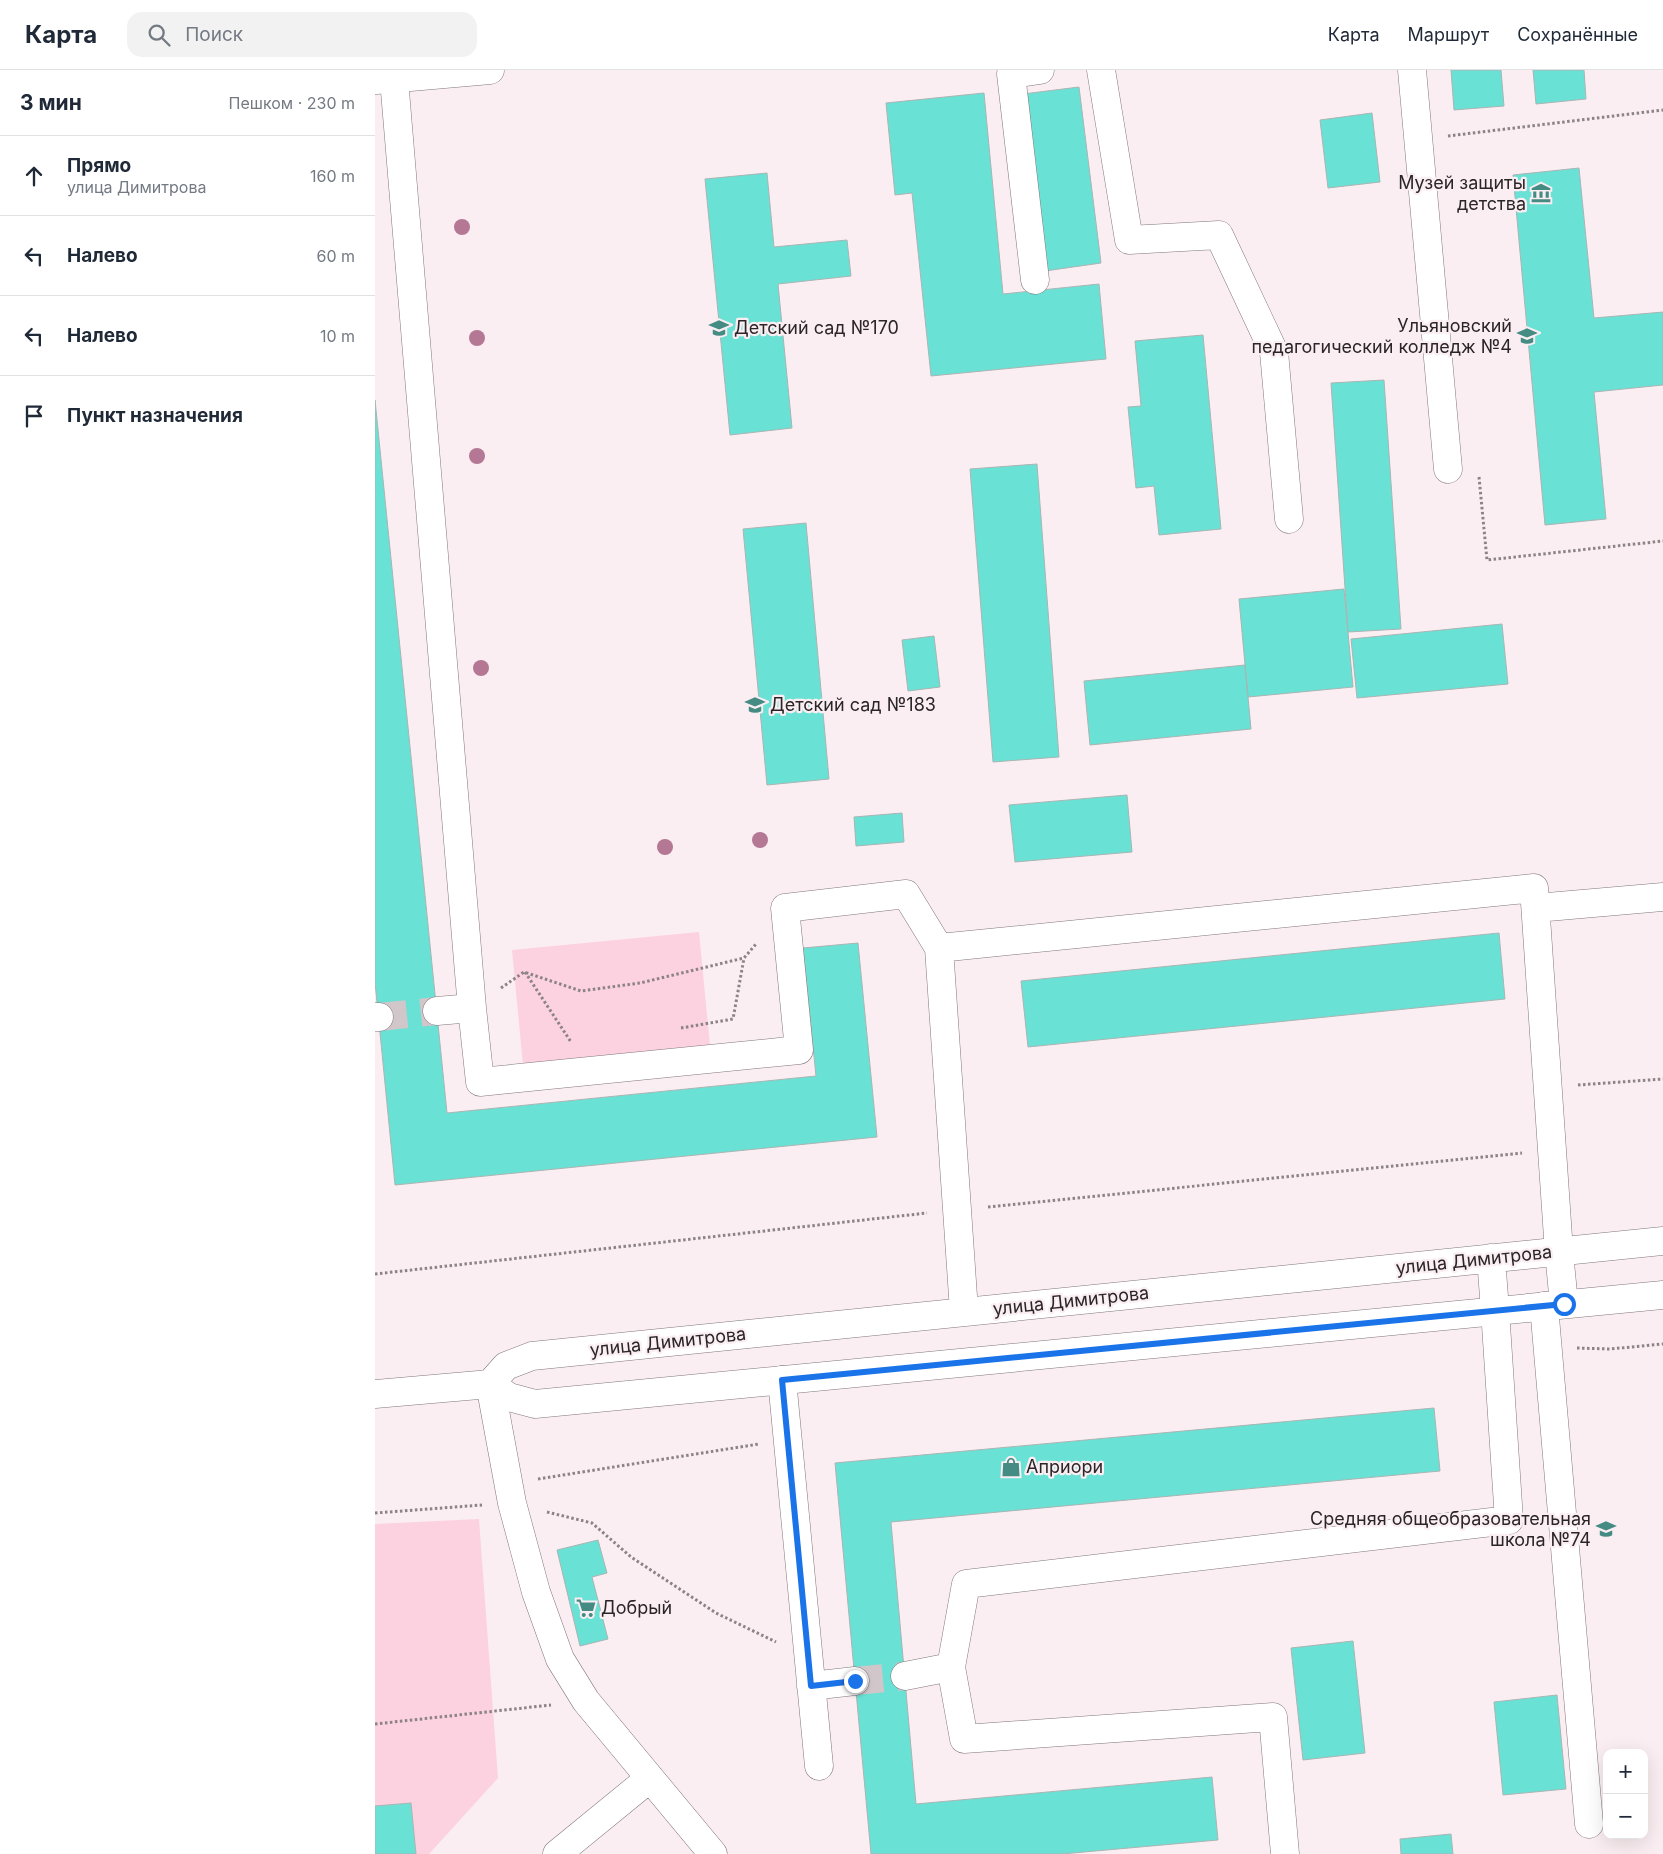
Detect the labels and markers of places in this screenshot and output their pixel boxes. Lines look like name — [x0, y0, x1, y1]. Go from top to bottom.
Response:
place label: Музей защиты детства — [1398, 172, 1526, 214]
museum icon: Музей защиты детства — [1530, 182, 1552, 204]
place label: Ульяновский педагогический колледж №4 — [1252, 315, 1512, 357]
school or university icon: Детский сад №170 — [708, 317, 730, 339]
place label: Детский сад №170 — [734, 317, 899, 338]
school or university icon: Ульяновский педагогический колледж №4 — [1516, 325, 1538, 347]
school or university icon: Детский сад №183 — [744, 694, 766, 716]
place label: Детский сад №183 — [770, 694, 936, 715]
shop icon: Априори — [1000, 1456, 1022, 1478]
place label: Априори — [1026, 1456, 1103, 1477]
place label: Средняя общеобразовательная школа №74 — [1310, 1508, 1591, 1550]
school or university icon: Средняя общеобразовательная школа №74 — [1595, 1518, 1617, 1540]
supermarket icon: Добрый — [575, 1597, 597, 1619]
place label: Добрый — [601, 1597, 672, 1618]

